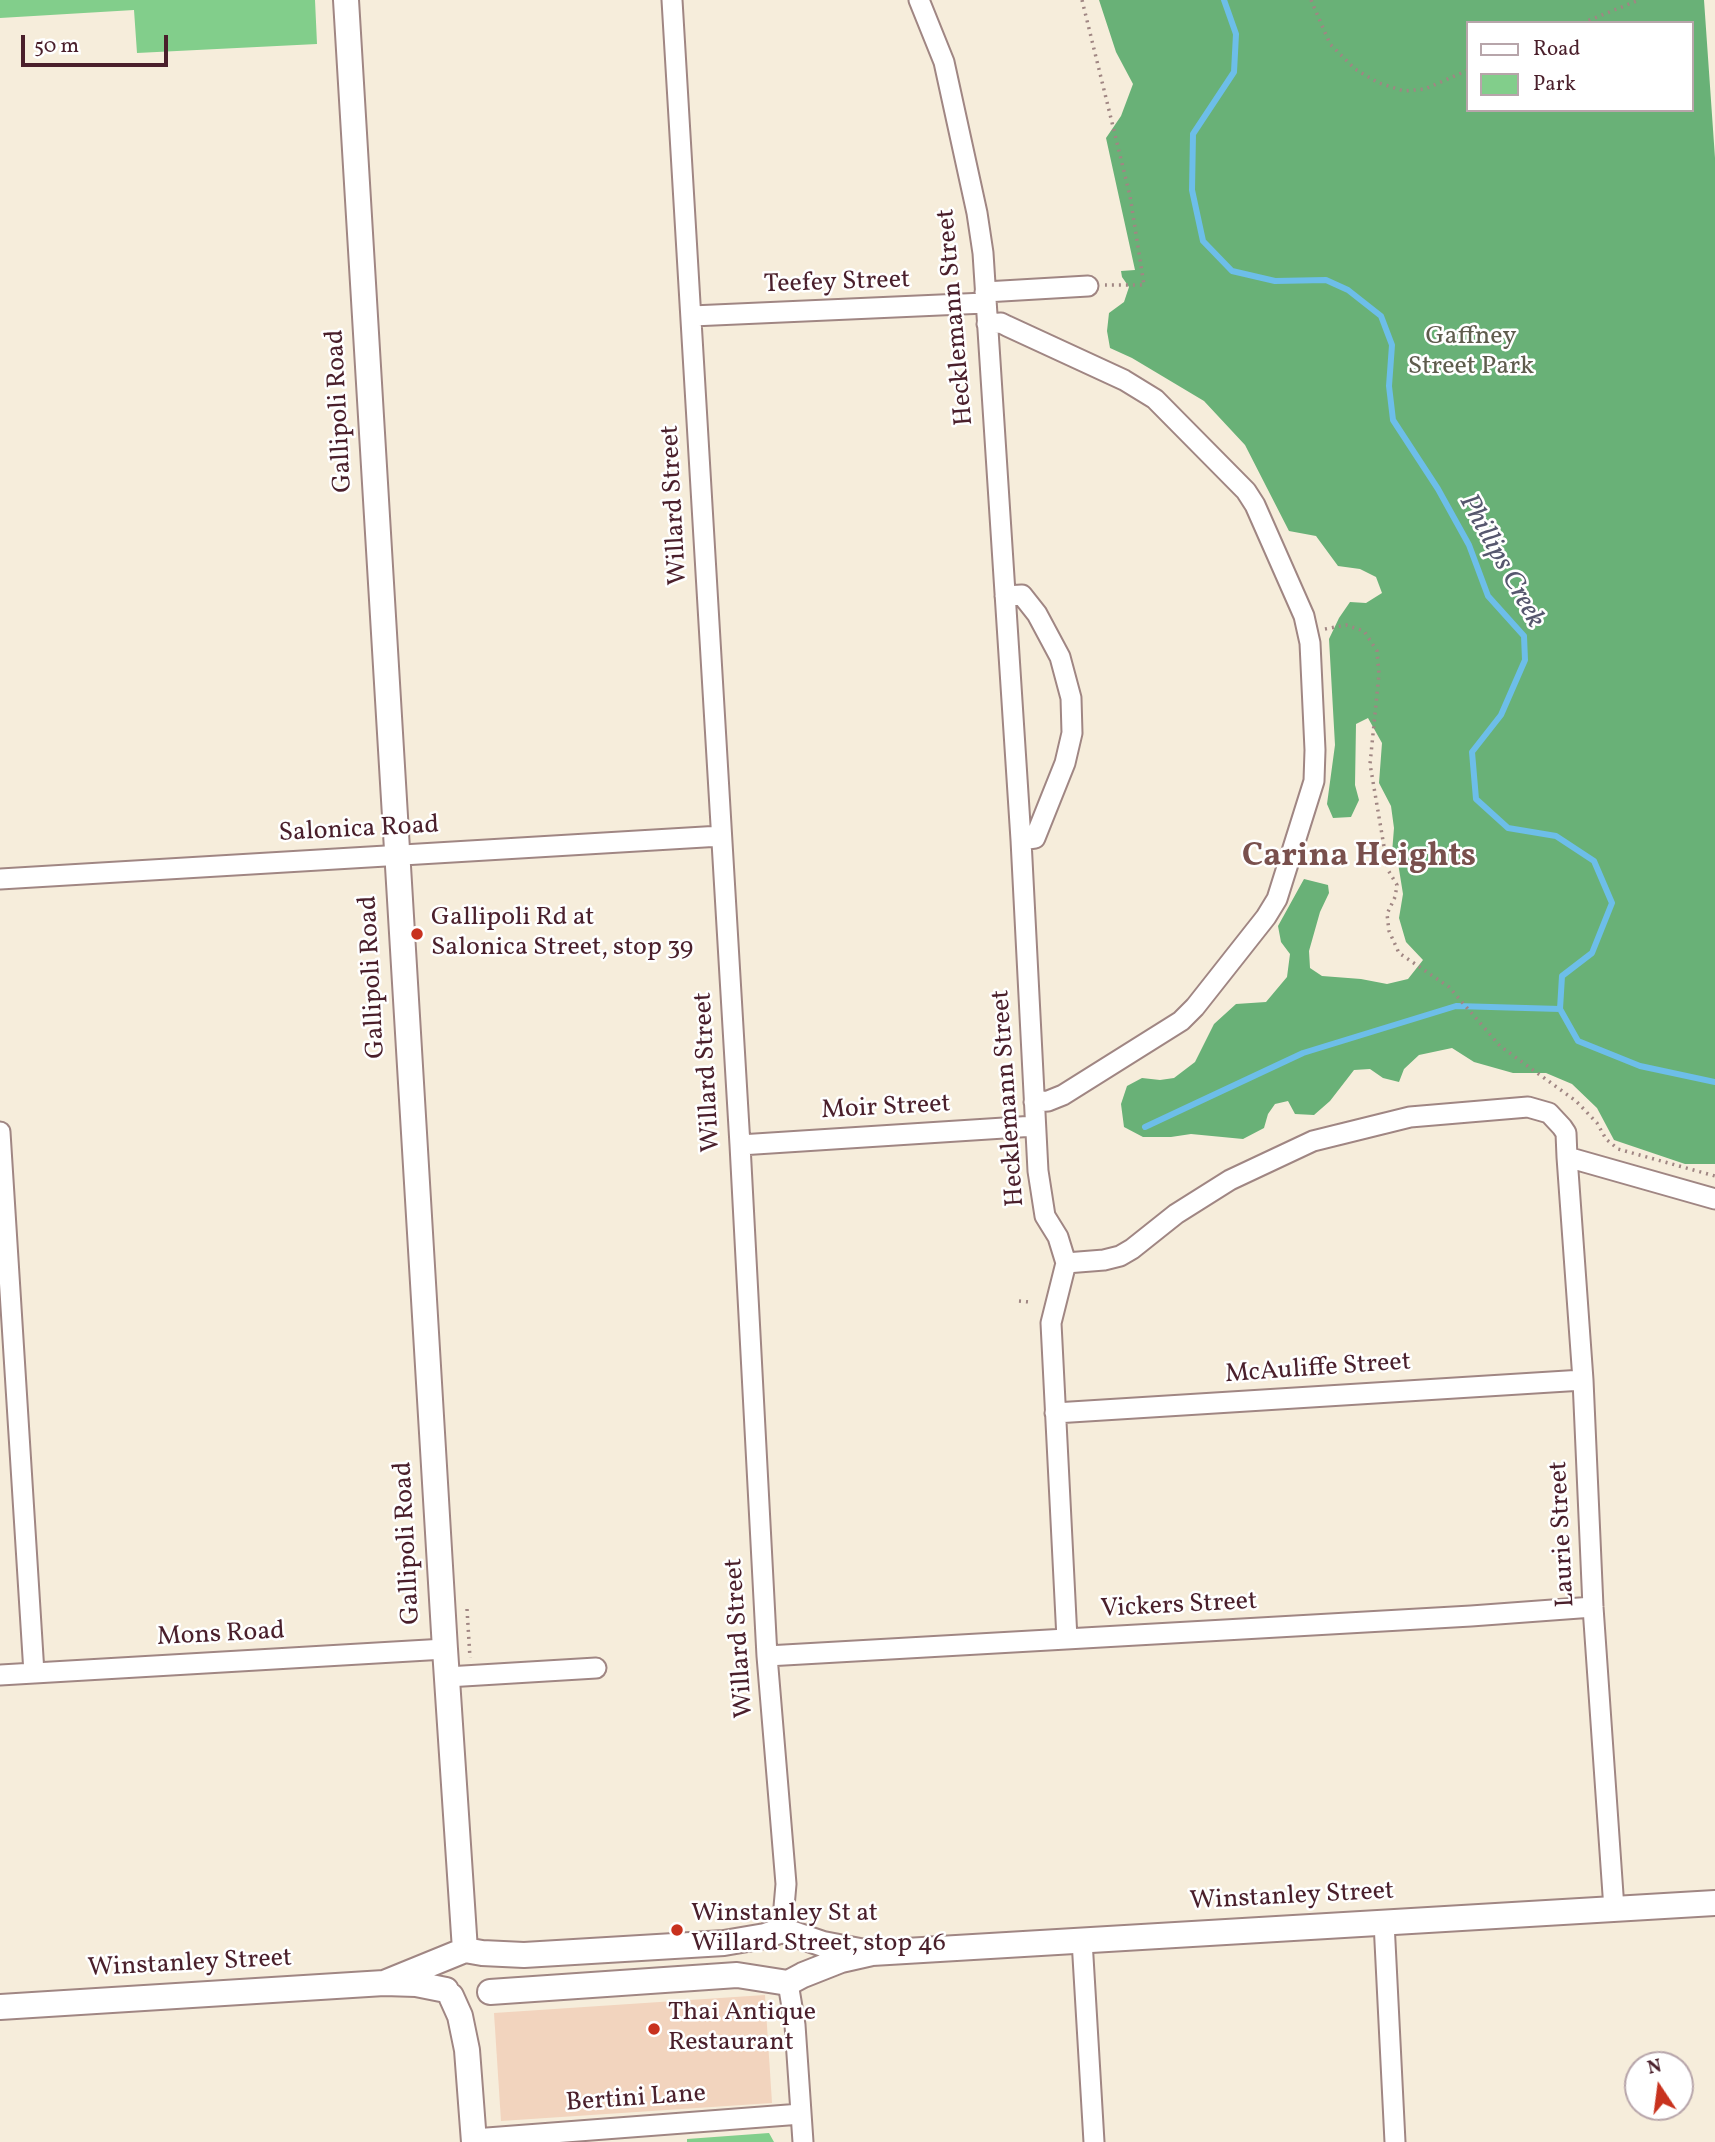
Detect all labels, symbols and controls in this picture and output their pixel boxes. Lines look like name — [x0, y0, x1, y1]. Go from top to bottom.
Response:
scale bar — [24, 21, 172, 65]
legend — [1466, 21, 1694, 112]
text: 50 m — [34, 32, 79, 61]
text: Road — [1533, 35, 1580, 64]
text: Park — [1533, 70, 1576, 99]
street label: Hecklemann Street — [932, 207, 982, 427]
street label: Teefey Street — [763, 266, 911, 302]
park label: Gaffney Street Park — [1408, 322, 1534, 384]
street label: Gallipoli Road — [321, 329, 361, 493]
street label: Willard Street — [656, 424, 696, 586]
water label: Phillips Creek — [1449, 489, 1551, 635]
street label: Salonica Road — [278, 811, 440, 851]
district label: Carina Heights — [1242, 839, 1476, 879]
street label: Gallipoli Road — [354, 895, 394, 1059]
place label: Gallipoli Rd at Salonica Street, stop 39 — [431, 903, 693, 964]
marker: Gallipoli Rd at Salonica Street, stop 39 — [409, 926, 425, 942]
street label: Hecklemann Street — [987, 988, 1033, 1208]
street label: Willard Street — [689, 991, 729, 1153]
street label: Moir Street — [820, 1090, 952, 1128]
street label: McAuliffe Street — [1224, 1348, 1412, 1392]
street label: Laurie Street — [1545, 1460, 1583, 1608]
street label: Gallipoli Road — [389, 1461, 429, 1625]
street label: Willard Street — [720, 1557, 762, 1719]
street label: Vickers Street — [1100, 1587, 1258, 1627]
street label: Mons Road — [156, 1617, 286, 1655]
street label: Winstanley Street — [1189, 1877, 1395, 1919]
place label: Winstanley St at Willard Street, stop 46 — [691, 1899, 946, 1960]
marker: Winstanley St at Willard Street, stop 46 — [669, 1922, 685, 1938]
street label: Winstanley Street — [87, 1944, 293, 1986]
place label: Thai Antique Restaurant — [668, 1998, 816, 2060]
marker: Thai Antique Restaurant — [646, 2021, 662, 2037]
north arrow — [1624, 2051, 1694, 2121]
text: N — [1645, 2053, 1664, 2082]
street label: Bertini Lane — [565, 2080, 707, 2120]

